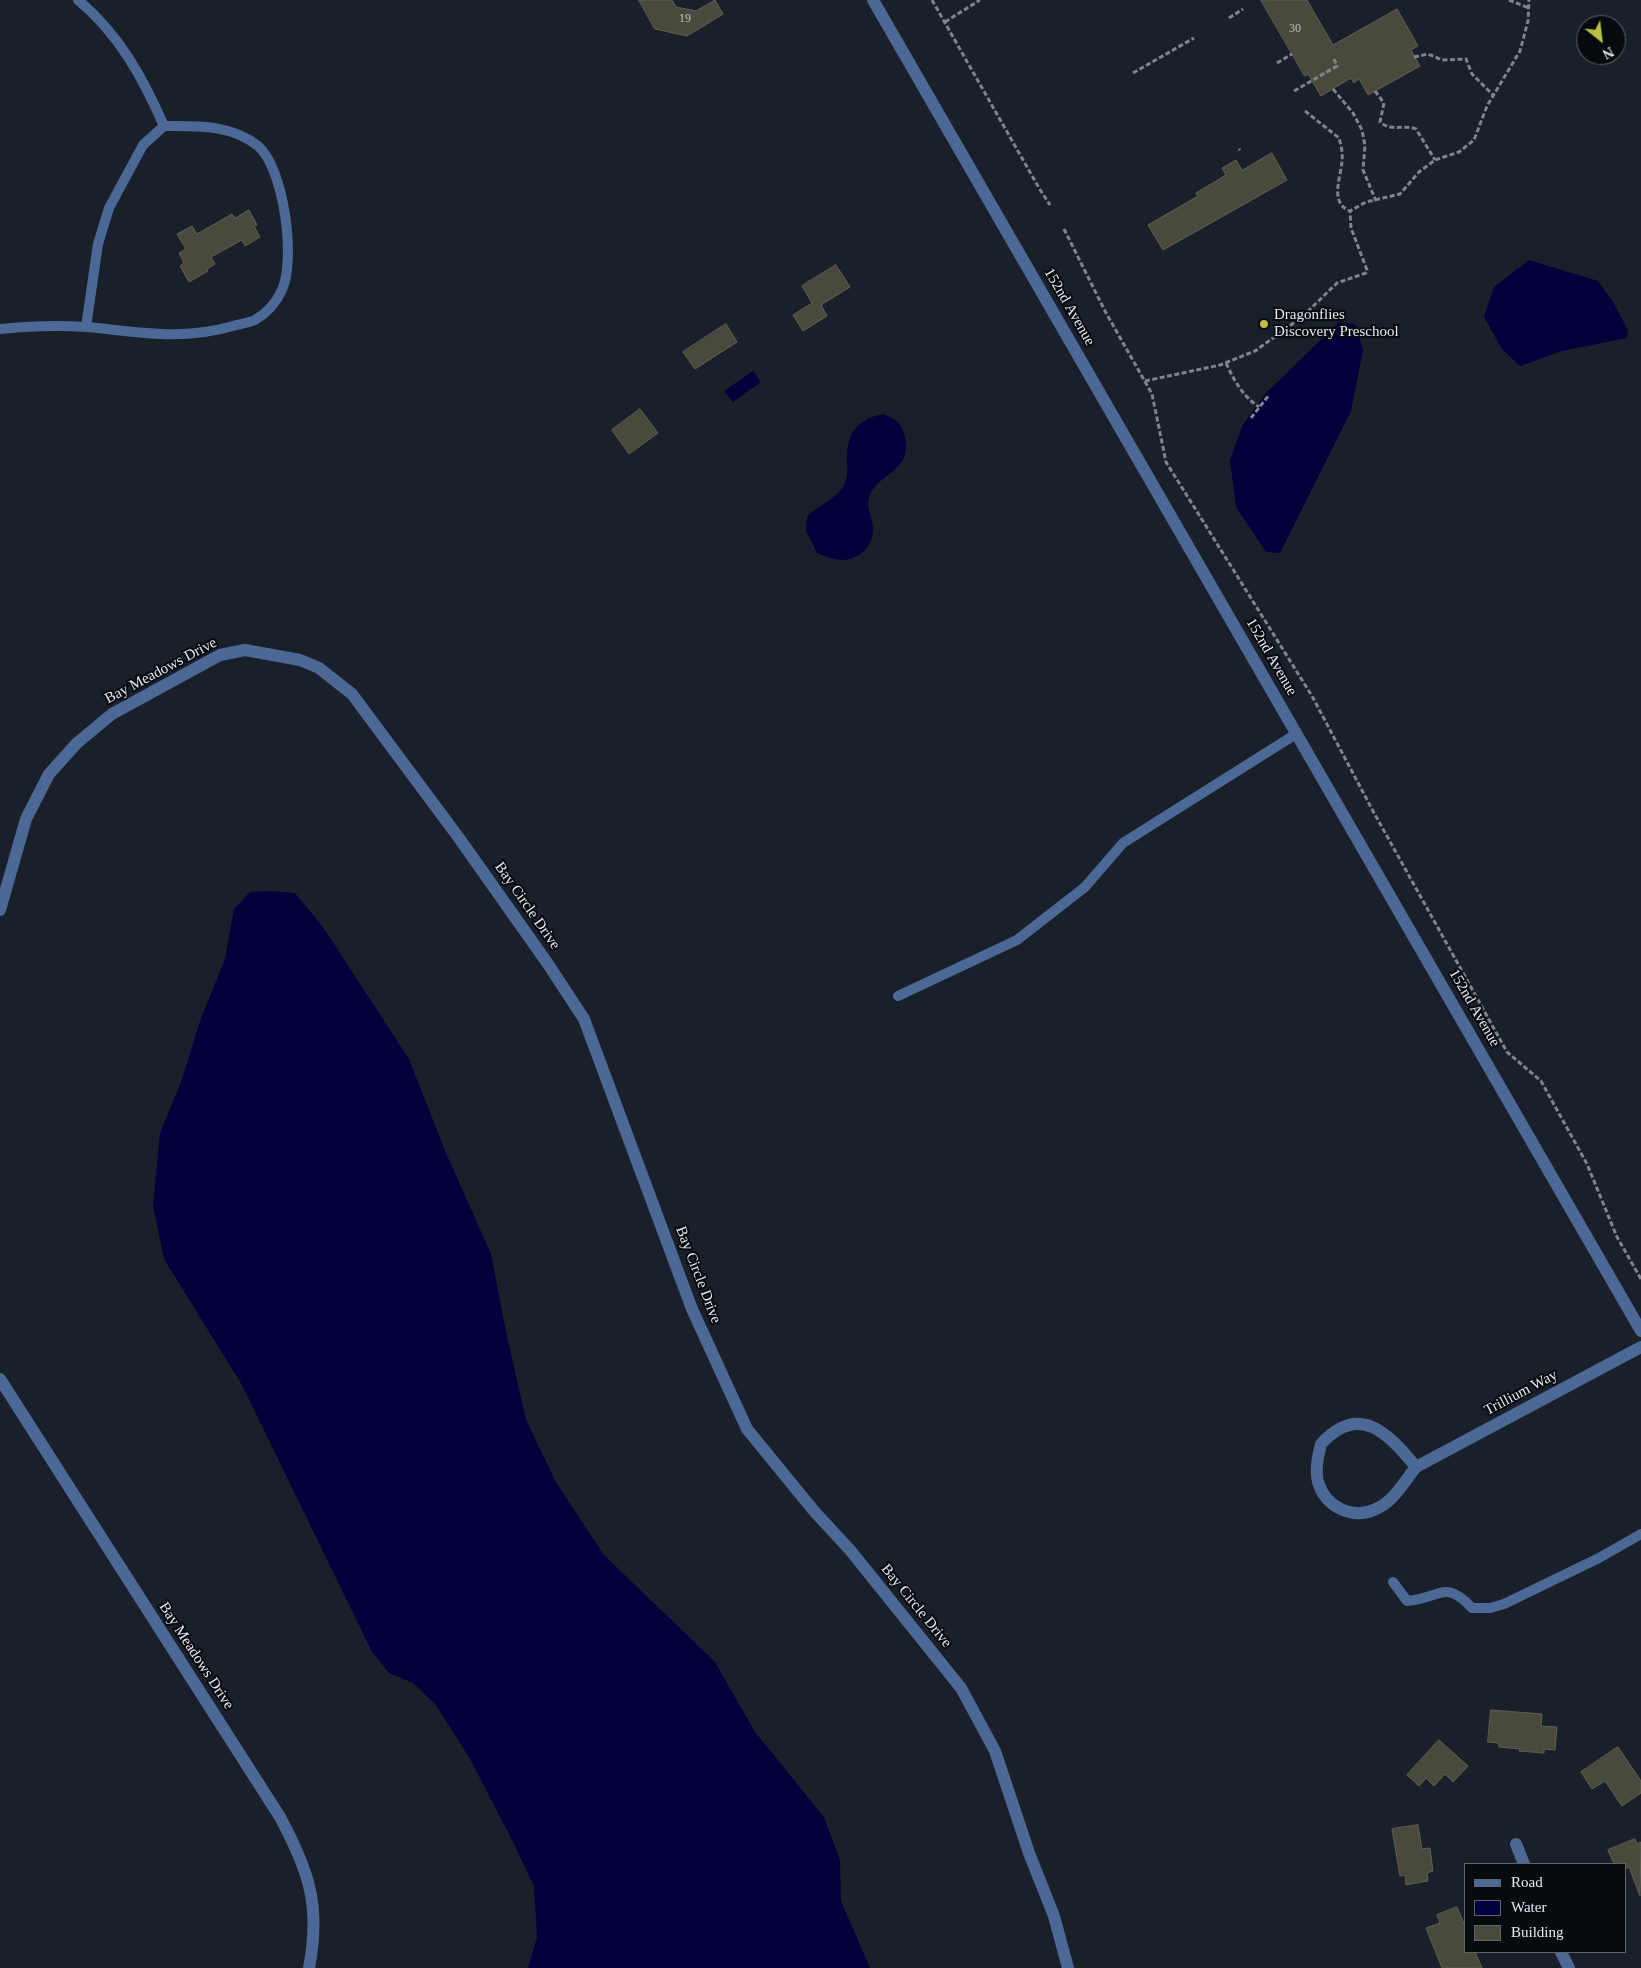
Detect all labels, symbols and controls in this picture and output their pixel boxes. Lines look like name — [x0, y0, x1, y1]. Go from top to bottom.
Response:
house number: 19 — [679, 12, 691, 26]
north arrow — [1576, 15, 1626, 65]
house number: 30 — [1289, 22, 1301, 36]
text: N — [1600, 44, 1616, 62]
street label: 152nd Avenue — [1040, 265, 1098, 349]
place label: Dragonflies Discovery Preschool — [1274, 306, 1399, 341]
marker: Dragonflies Discovery Preschool — [1258, 318, 1270, 330]
street label: 152nd Avenue — [1242, 615, 1300, 699]
street label: Bay Meadows Drive — [102, 634, 220, 708]
street label: Bay Circle Drive — [490, 859, 564, 953]
street label: 152nd Avenue — [1445, 966, 1503, 1050]
street label: Bay Circle Drive — [671, 1224, 725, 1326]
street label: Trillium Way — [1481, 1366, 1561, 1420]
street label: Bay Circle Drive — [877, 1561, 955, 1651]
street label: Bay Meadows Drive — [155, 1599, 237, 1713]
legend — [1464, 1863, 1626, 1953]
text: Road — [1511, 1874, 1543, 1890]
text: Water — [1511, 1899, 1546, 1915]
text: Building — [1511, 1924, 1564, 1940]

